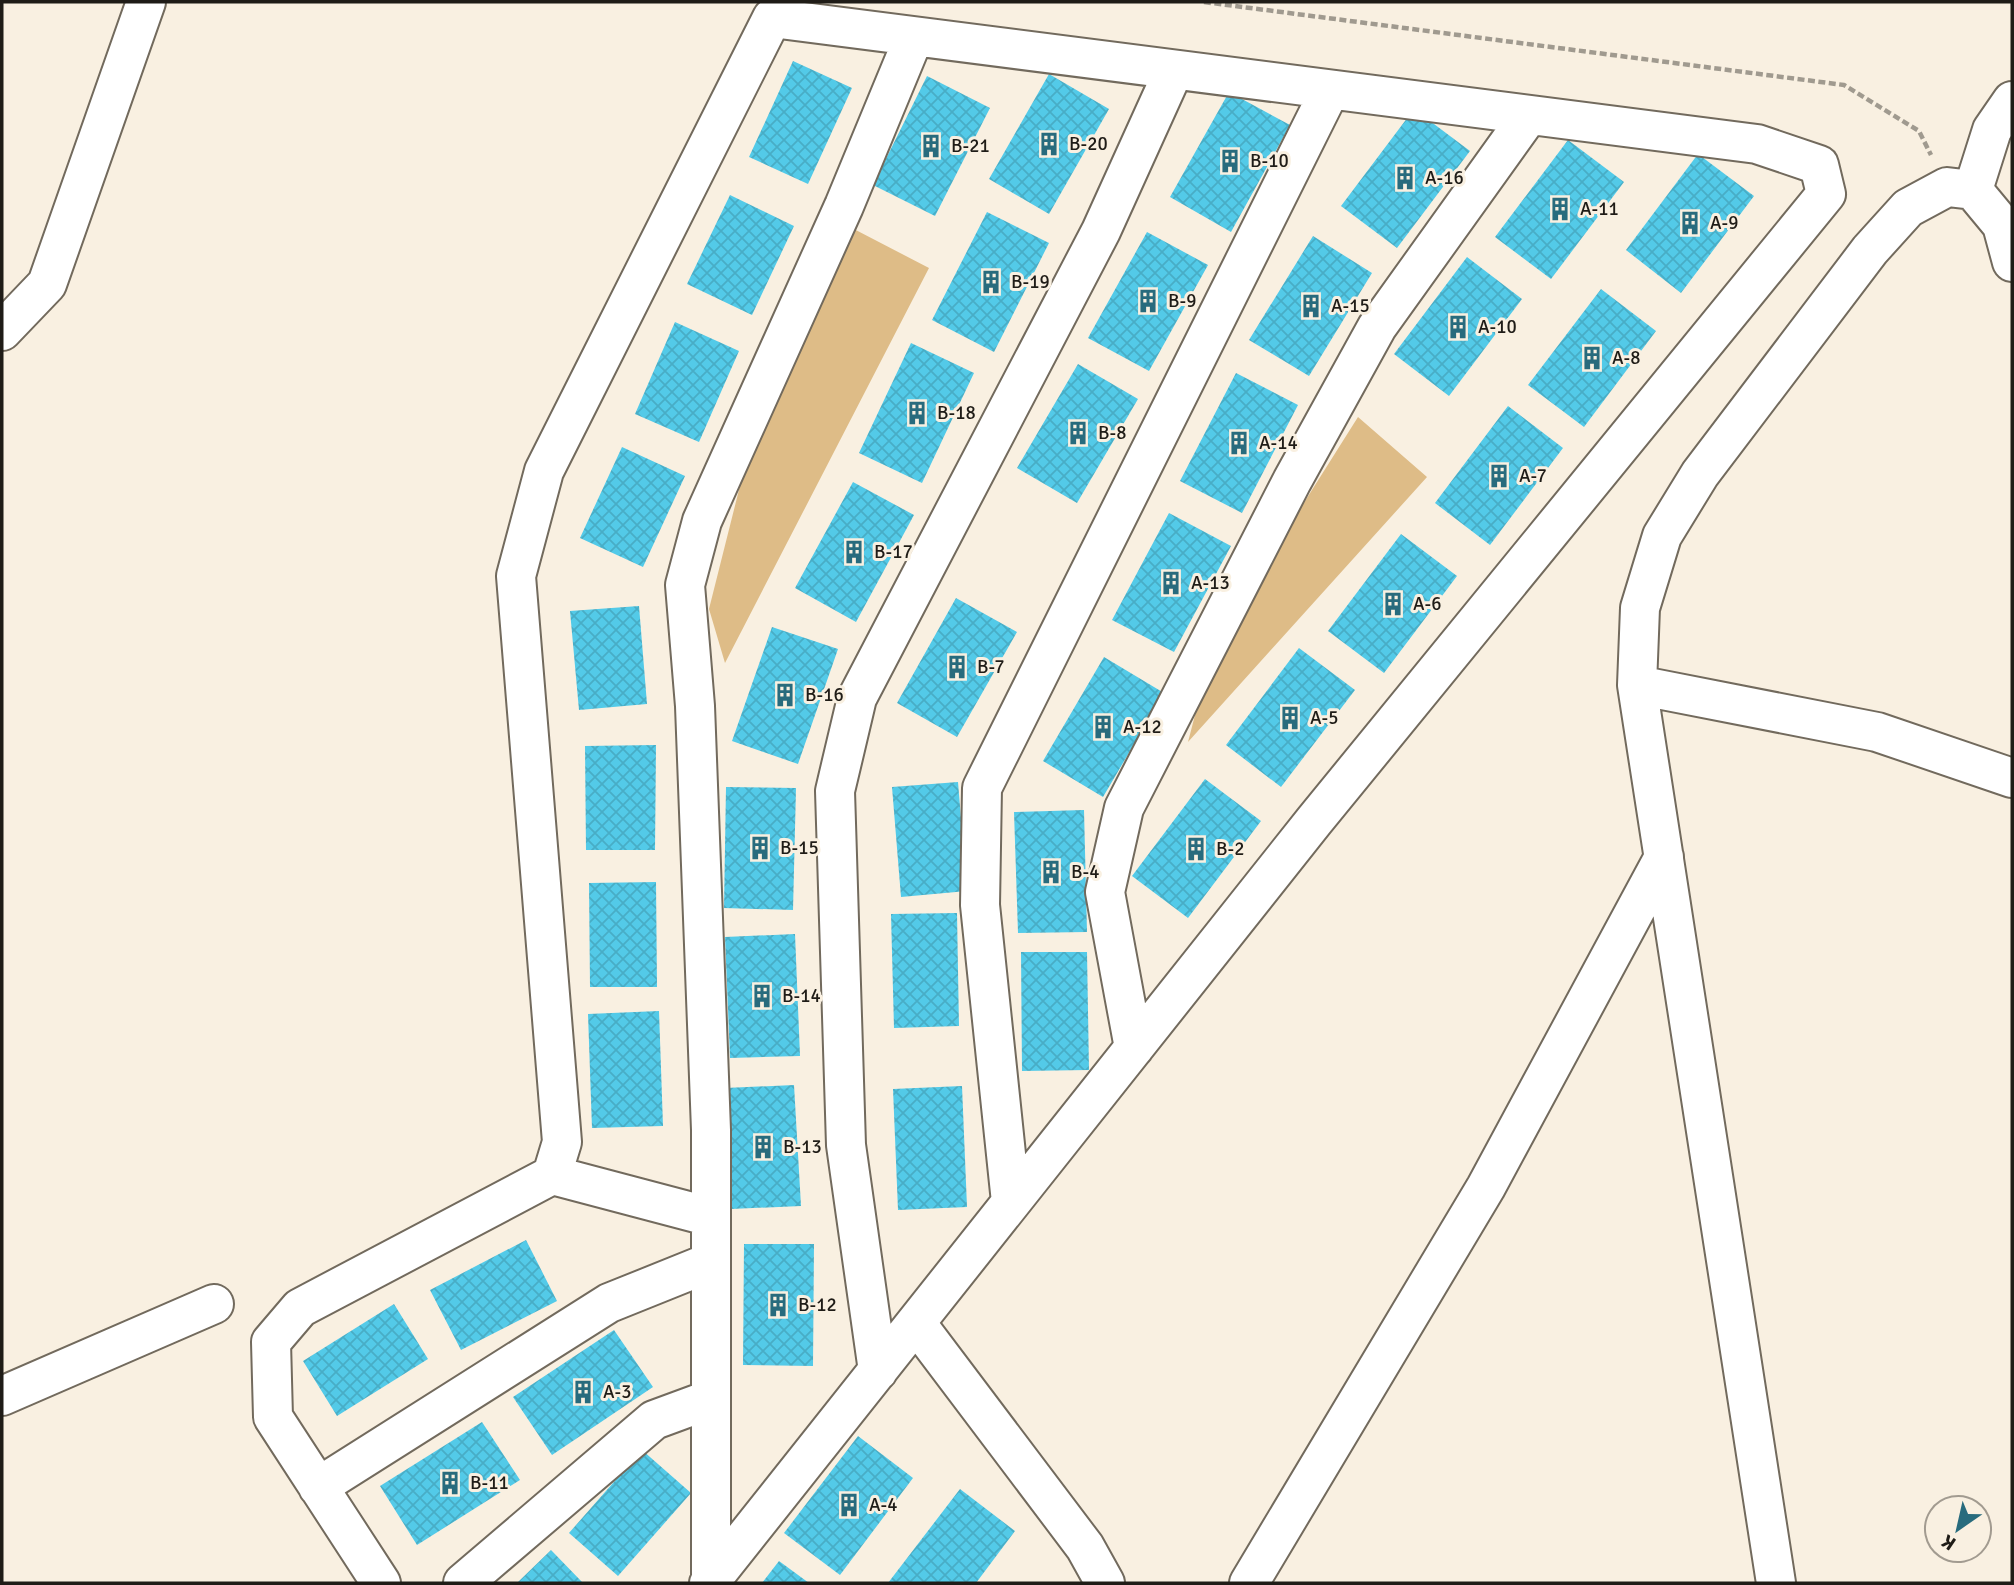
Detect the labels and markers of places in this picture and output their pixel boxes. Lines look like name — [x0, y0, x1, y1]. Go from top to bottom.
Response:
building icon: B-20 — [1035, 130, 1063, 158]
building icon: B-21 — [917, 132, 945, 160]
place label: B-20 — [1069, 132, 1108, 156]
place label: B-21 — [951, 134, 990, 158]
building icon: B-10 — [1216, 147, 1244, 175]
place label: B-10 — [1250, 149, 1289, 173]
building icon: A-16 — [1391, 164, 1419, 192]
place label: A-16 — [1425, 166, 1464, 190]
building icon: A-11 — [1546, 195, 1574, 223]
place label: A-11 — [1580, 197, 1619, 221]
building icon: A-9 — [1676, 209, 1704, 237]
place label: A-9 — [1710, 211, 1739, 235]
building icon: B-19 — [977, 268, 1005, 296]
place label: B-19 — [1011, 270, 1050, 294]
building icon: B-9 — [1134, 287, 1162, 315]
place label: B-9 — [1168, 289, 1196, 313]
building icon: A-15 — [1297, 292, 1325, 320]
place label: A-15 — [1331, 294, 1370, 318]
building icon: A-10 — [1444, 313, 1472, 341]
place label: A-10 — [1478, 315, 1517, 339]
building icon: A-8 — [1578, 344, 1606, 372]
place label: A-8 — [1612, 346, 1641, 370]
building icon: B-18 — [903, 399, 931, 427]
place label: B-18 — [937, 401, 976, 425]
building icon: B-8 — [1064, 419, 1092, 447]
place label: B-8 — [1098, 421, 1126, 445]
building icon: A-14 — [1225, 429, 1253, 457]
place label: A-14 — [1259, 431, 1298, 455]
building icon: A-7 — [1485, 462, 1513, 490]
place label: A-7 — [1519, 464, 1547, 488]
building icon: B-17 — [840, 538, 868, 566]
place label: B-17 — [874, 540, 913, 564]
building icon: A-13 — [1157, 569, 1185, 597]
place label: A-13 — [1191, 571, 1230, 595]
building icon: A-6 — [1379, 590, 1407, 618]
place label: A-6 — [1413, 592, 1442, 616]
building icon: B-7 — [943, 653, 971, 681]
place label: B-7 — [977, 655, 1005, 679]
building icon: B-16 — [771, 681, 799, 709]
place label: B-16 — [805, 683, 844, 707]
building icon: A-5 — [1276, 704, 1304, 732]
place label: A-5 — [1310, 706, 1339, 730]
building icon: A-12 — [1089, 713, 1117, 741]
place label: A-12 — [1123, 715, 1162, 739]
building icon: B-15 — [746, 834, 774, 862]
building icon: B-2 — [1182, 835, 1210, 863]
place label: B-15 — [780, 836, 819, 860]
place label: B-2 — [1216, 837, 1244, 861]
building icon: B-4 — [1037, 858, 1065, 886]
place label: B-4 — [1071, 860, 1099, 884]
building icon: B-14 — [748, 982, 776, 1010]
place label: B-14 — [782, 984, 821, 1008]
building icon: B-13 — [749, 1133, 777, 1161]
place label: B-13 — [783, 1135, 822, 1159]
building icon: B-12 — [764, 1291, 792, 1319]
place label: B-12 — [798, 1293, 837, 1317]
building icon: A-3 — [569, 1378, 597, 1406]
place label: A-3 — [603, 1380, 632, 1404]
building icon: B-11 — [436, 1469, 464, 1497]
place label: B-11 — [470, 1471, 509, 1495]
building icon: A-4 — [835, 1491, 863, 1519]
place label: A-4 — [869, 1493, 898, 1517]

